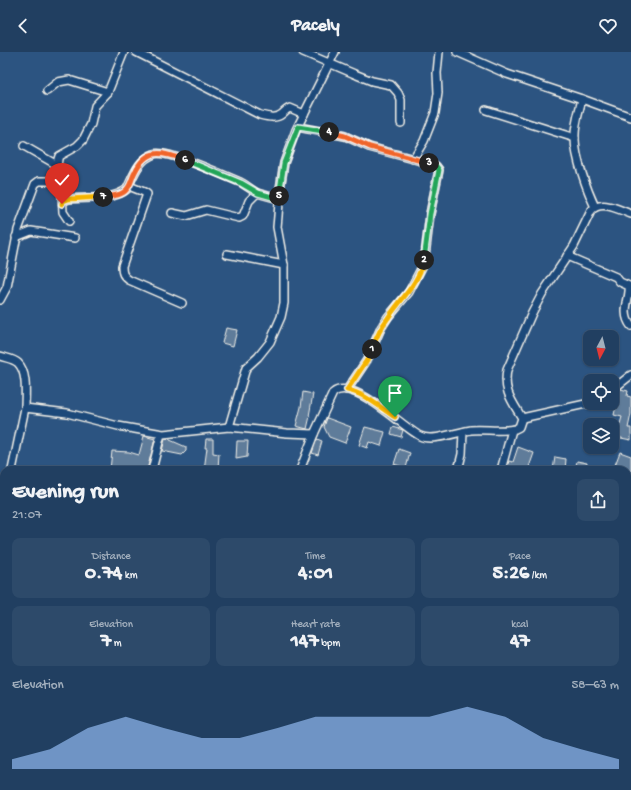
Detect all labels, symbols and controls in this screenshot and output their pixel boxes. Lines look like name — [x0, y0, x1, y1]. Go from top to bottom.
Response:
icon: back — [12, 15, 34, 37]
icon: heart — [597, 15, 619, 37]
text: Pacely — [291, 16, 340, 37]
pin: 4 — [319, 122, 339, 142]
text: 4 — [326, 126, 332, 138]
pin: 6 — [175, 150, 195, 170]
pin: 3 — [419, 153, 439, 173]
text: 6 — [182, 154, 188, 166]
text: 3 — [426, 157, 432, 169]
pin — [45, 163, 79, 204]
icon: check — [51, 169, 73, 191]
pin: 5 — [269, 186, 289, 206]
pin: 7 — [93, 187, 113, 207]
text: 5 — [276, 190, 282, 202]
text: 7 — [100, 191, 106, 203]
pin: 2 — [414, 250, 434, 270]
text: 2 — [421, 254, 427, 266]
north arrow — [583, 330, 619, 366]
map controls — [583, 330, 619, 454]
pin: 1 — [362, 339, 382, 359]
text: 1 — [370, 343, 374, 355]
button: locate — [583, 374, 619, 410]
pin — [378, 376, 412, 417]
icon: arrive — [384, 382, 406, 404]
button: layers — [583, 418, 619, 454]
button: share — [577, 479, 619, 521]
text: Evening run — [12, 480, 119, 506]
text: 21:07 — [12, 508, 42, 523]
text: Distance — [92, 551, 131, 563]
text: Time — [305, 551, 326, 563]
text: Pace — [509, 551, 531, 563]
text: 0.74 — [85, 563, 122, 586]
text: 4:01 — [298, 563, 333, 586]
text: 5:26 — [492, 563, 529, 586]
text: km — [122, 570, 138, 582]
text: /km — [529, 570, 547, 582]
text: Elevation — [89, 619, 133, 631]
text: Heart rate — [291, 619, 340, 631]
text: kcal — [511, 619, 528, 631]
text: 7 — [101, 631, 111, 654]
text: 147 — [291, 631, 319, 654]
text: 47 — [510, 631, 530, 654]
text: m — [111, 638, 122, 650]
text: bpm — [319, 638, 340, 650]
text: Elevation — [12, 678, 64, 693]
text: 58–63 m — [571, 678, 619, 693]

